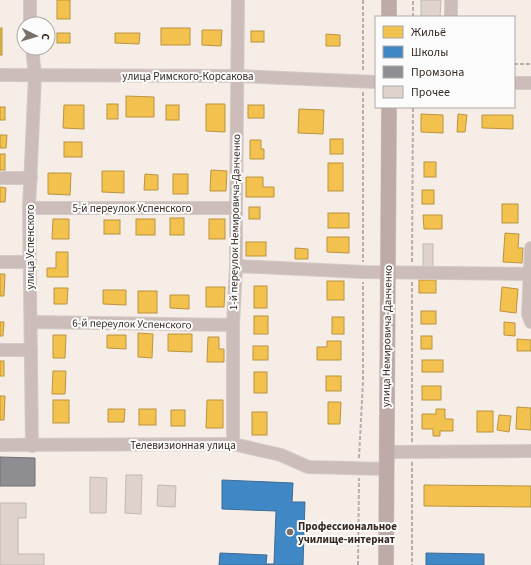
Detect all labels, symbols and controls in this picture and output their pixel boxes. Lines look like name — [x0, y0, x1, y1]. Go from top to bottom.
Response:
north arrow — [16, 16, 56, 56]
legend — [375, 16, 515, 108]
text: Жильё — [411, 24, 446, 41]
text: С — [38, 33, 53, 41]
text: Школы — [411, 44, 448, 61]
text: Промзона — [411, 64, 464, 81]
street label: улица Римского-Корсакова — [122, 69, 254, 84]
text: Прочее — [411, 84, 450, 101]
street label: 1-й переулок Немировича-Данченко — [226, 134, 244, 310]
street label: 5-й переулок Успенского — [72, 201, 192, 216]
street label: улица Успенского — [23, 204, 38, 290]
street label: улица Немировича-Данченко — [378, 265, 396, 407]
street label: 6-й переулок Успенского — [72, 315, 192, 333]
street label: Телевизионная улица — [130, 438, 236, 453]
place label: Профессиональное училище-интернат — [298, 519, 397, 547]
marker: Профессиональное училище-интернат — [285, 527, 295, 537]

